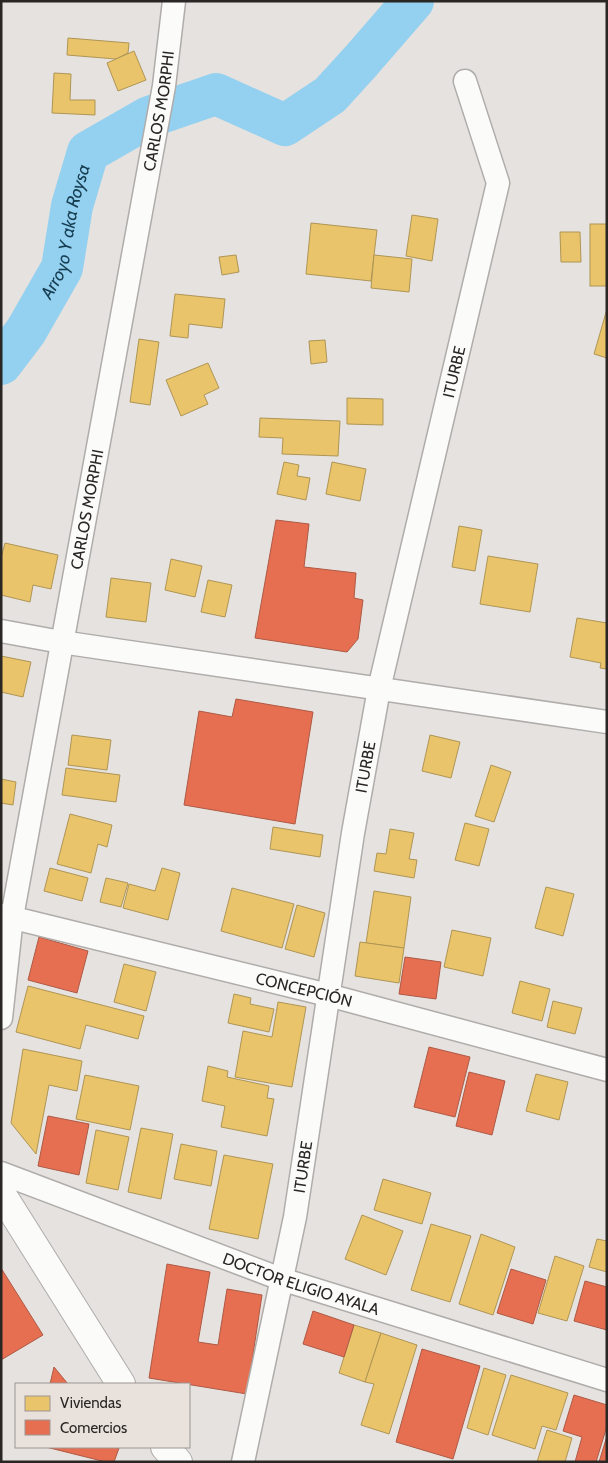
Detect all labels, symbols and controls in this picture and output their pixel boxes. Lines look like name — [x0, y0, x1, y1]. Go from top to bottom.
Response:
street label: CARLOS MORPHI — [140, 50, 178, 173]
water label: Arroyo Y aka Roysa — [35, 162, 95, 304]
street label: ITURBE — [439, 344, 469, 400]
street label: CARLOS MORPHI — [67, 448, 107, 571]
street label: ITURBE — [351, 739, 379, 794]
street label: CONCEPCIÓN — [254, 969, 354, 1011]
street label: ITURBE — [290, 1140, 316, 1194]
street label: DOCTOR ELIGIO AYALA — [220, 1249, 382, 1319]
legend — [15, 1383, 190, 1448]
text: Viviendas — [60, 1394, 121, 1412]
text: Comercios — [60, 1419, 127, 1437]

